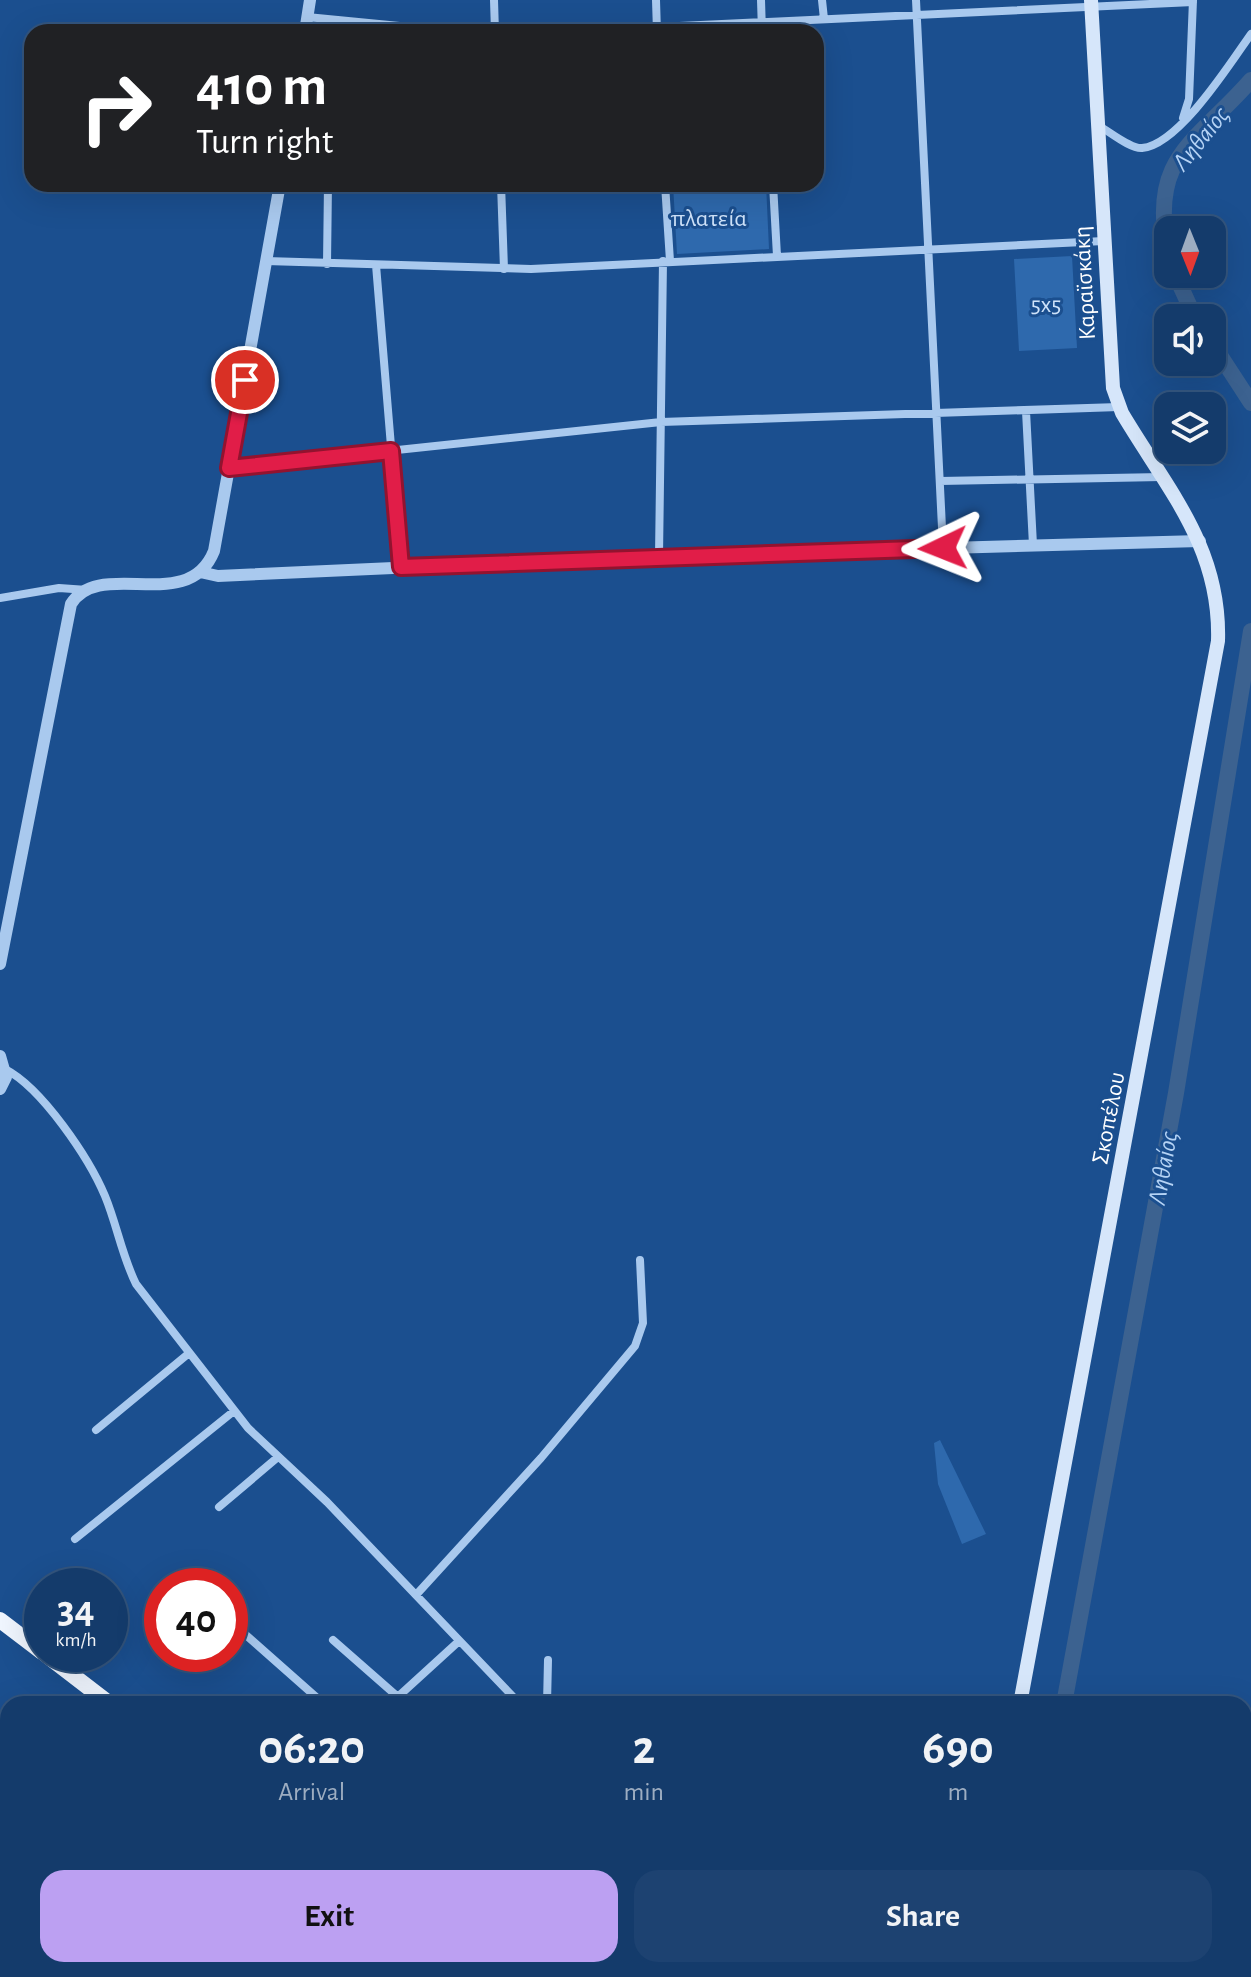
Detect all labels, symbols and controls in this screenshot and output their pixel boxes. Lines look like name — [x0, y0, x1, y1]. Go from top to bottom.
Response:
icon: right — [64, 56, 168, 160]
text: 410 m — [196, 59, 327, 115]
water label: Ληθαίος — [1167, 102, 1234, 176]
text: Turn right — [196, 124, 333, 160]
park label: πλατεία — [670, 207, 747, 231]
north arrow — [1154, 216, 1226, 288]
map controls — [1154, 216, 1226, 464]
street label: Καραϊσκάκη — [1070, 225, 1100, 341]
park label: 5x5 — [1031, 293, 1061, 317]
button: sound — [1154, 304, 1226, 376]
pin — [211, 346, 279, 414]
icon: arrive — [223, 358, 267, 402]
button: layers — [1154, 392, 1226, 464]
position arrow — [901, 506, 985, 590]
street label: Σκοπέλου — [1088, 1070, 1130, 1166]
water label: Ληθαίος — [1144, 1129, 1182, 1208]
speed limit sign: 40 — [144, 1568, 248, 1672]
text: 34 — [57, 1590, 95, 1630]
text: km/h — [55, 1630, 97, 1650]
text: 06:20 — [258, 1725, 365, 1773]
text: 2 — [632, 1725, 655, 1773]
text: 690 — [922, 1725, 994, 1773]
text: Arrival — [278, 1779, 345, 1805]
text: min — [623, 1779, 664, 1805]
text: m — [948, 1779, 968, 1805]
button: Exit — [40, 1870, 618, 1962]
button: Share — [634, 1870, 1212, 1962]

